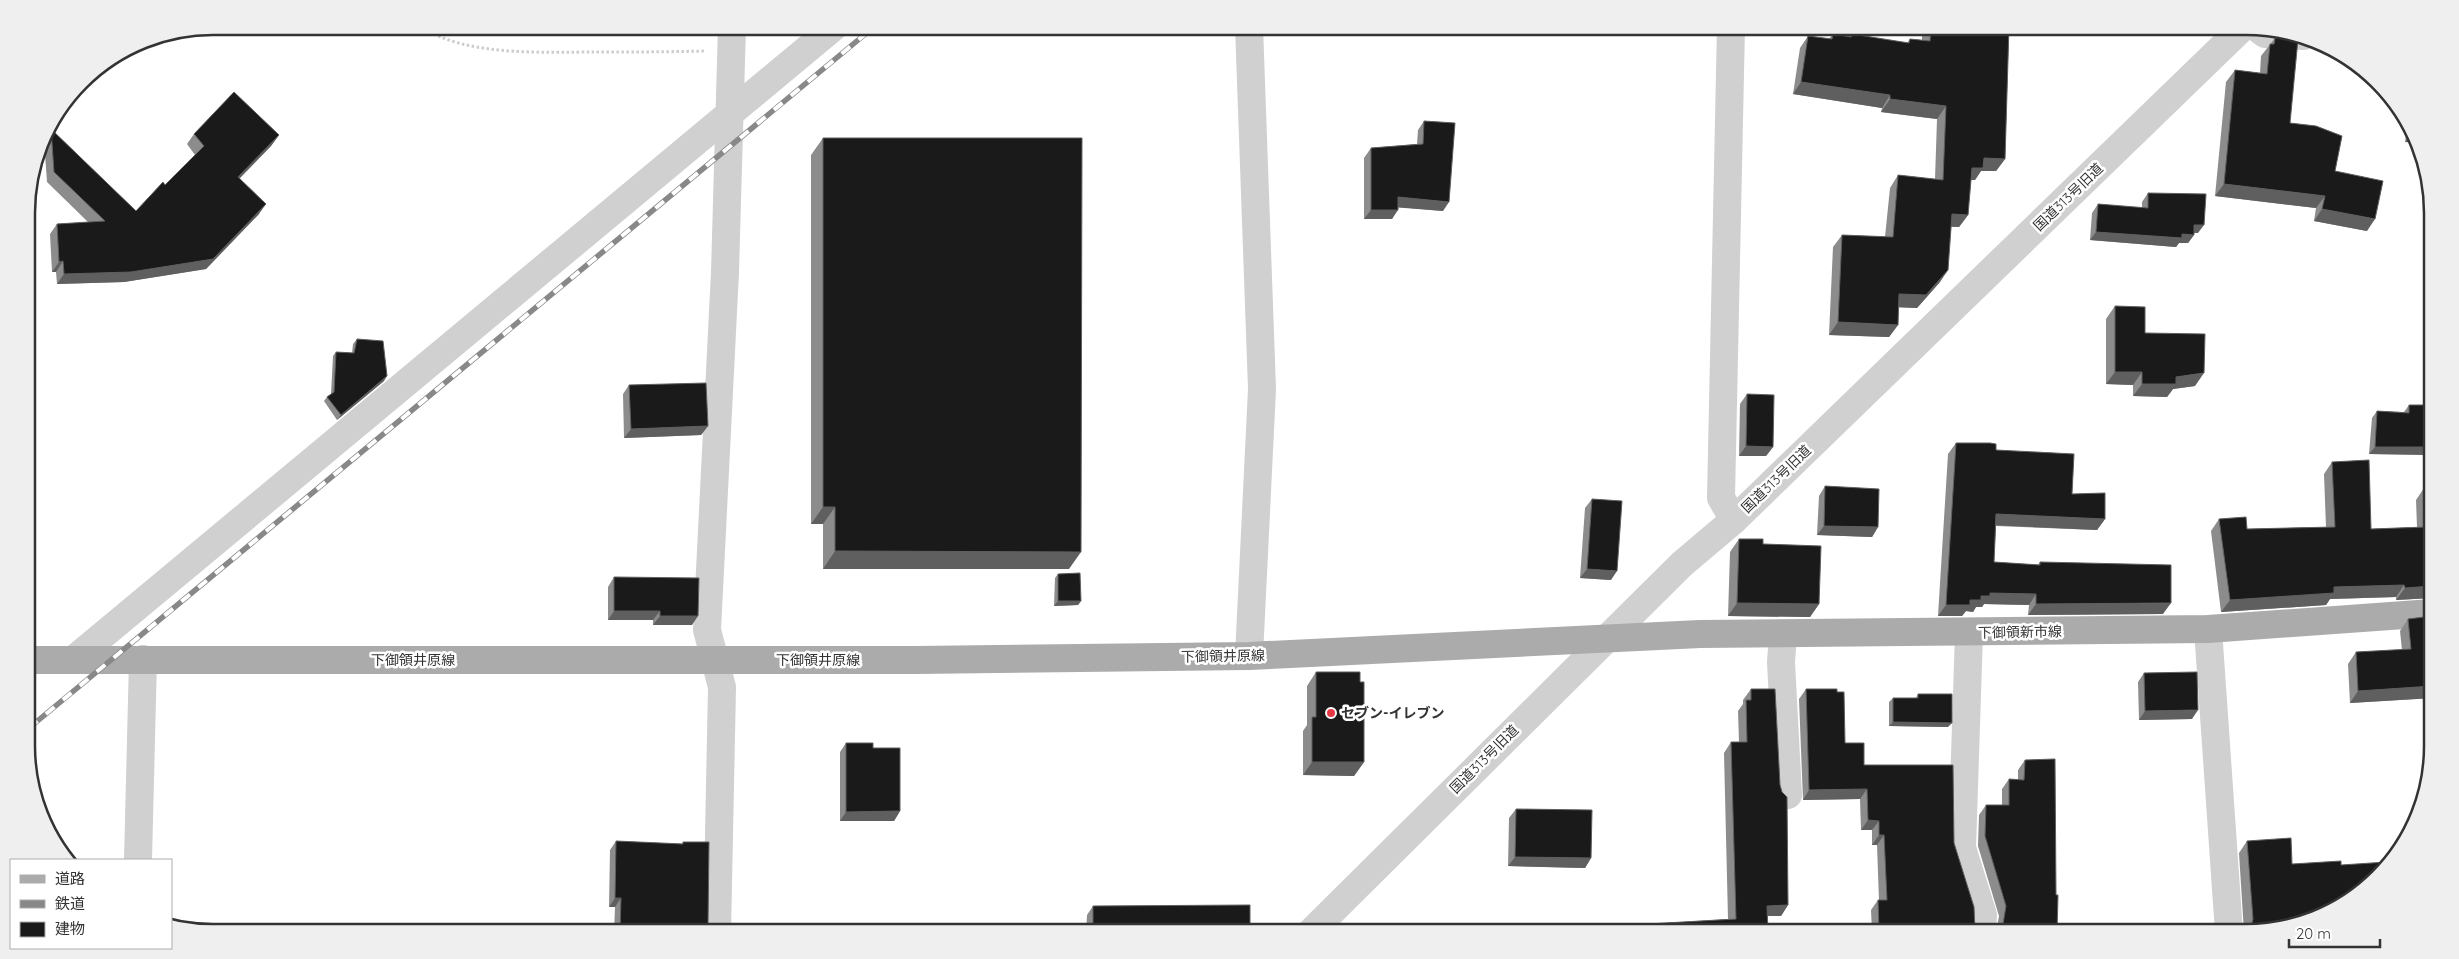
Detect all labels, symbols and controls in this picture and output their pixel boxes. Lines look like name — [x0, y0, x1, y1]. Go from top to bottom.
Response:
street label: 国道313号旧道 — [2029, 159, 2107, 235]
street label: 国道313号旧道 — [1737, 441, 1815, 517]
street label: 下御領新市線 — [1978, 622, 2062, 642]
street label: 下御領井原線 — [1181, 646, 1265, 666]
street label: 下御領井原線 — [371, 651, 455, 669]
street label: 下御領井原線 — [776, 651, 860, 669]
place label: セブン-イレブン — [1341, 704, 1445, 722]
marker: セブン-イレブン — [1325, 707, 1337, 719]
street label: 国道313号旧道 — [1446, 721, 1522, 797]
legend — [10, 859, 172, 949]
text: 道路 — [55, 869, 85, 888]
text: 鉄道 — [55, 894, 85, 913]
scale bar — [2289, 916, 2380, 948]
text: 建物 — [55, 919, 85, 938]
text: 20 m — [2296, 924, 2331, 943]

